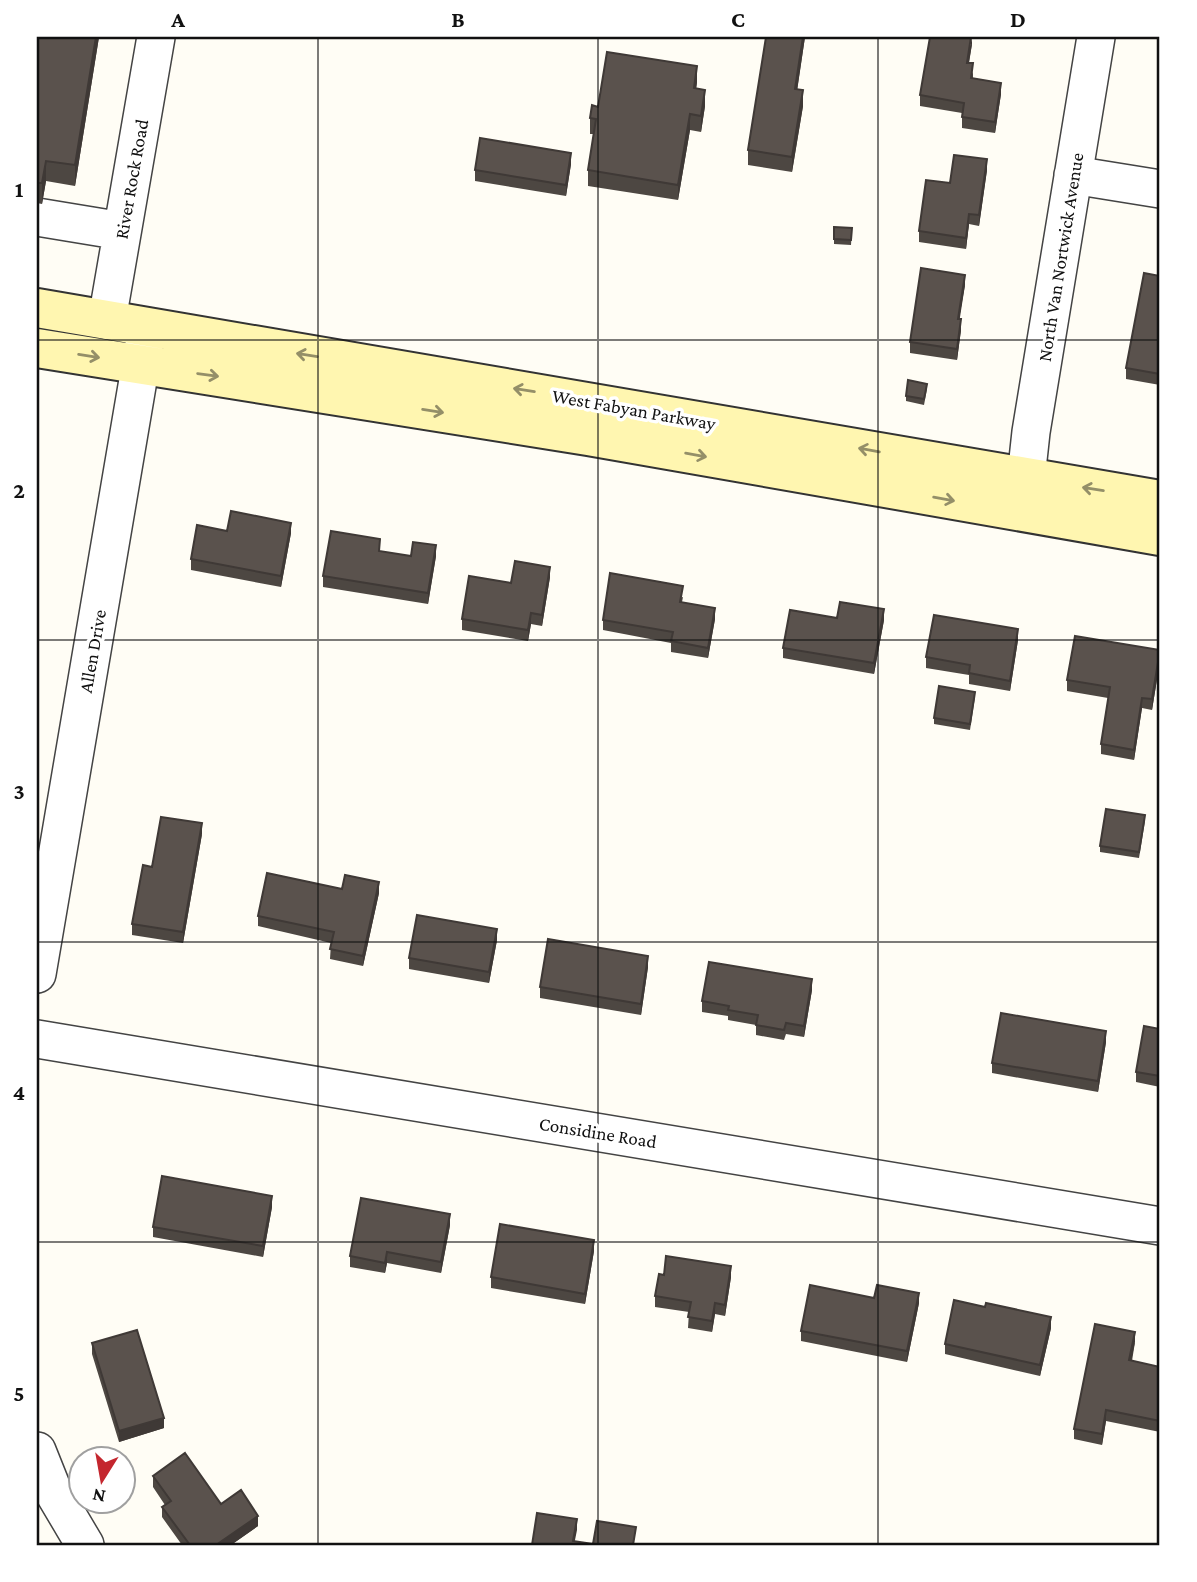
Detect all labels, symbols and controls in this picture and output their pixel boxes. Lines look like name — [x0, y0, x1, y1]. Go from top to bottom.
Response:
text: A — [170, 6, 185, 32]
text: B — [451, 6, 465, 32]
text: C — [731, 6, 745, 32]
text: D — [1010, 6, 1026, 32]
street label: River Rock Road — [111, 117, 152, 241]
street label: North Van Nortwick Avenue — [1034, 151, 1087, 363]
text: 1 — [15, 176, 24, 202]
one-way arrow — [296, 348, 318, 361]
one-way arrow — [77, 350, 100, 363]
one-way arrow — [196, 369, 219, 382]
one-way arrow — [513, 383, 536, 396]
street label: West Fabyan Parkway — [550, 385, 718, 434]
one-way arrow — [421, 405, 444, 418]
one-way arrow — [858, 443, 881, 456]
one-way arrow — [684, 449, 707, 462]
text: 2 — [13, 477, 25, 503]
one-way arrow — [1082, 482, 1105, 495]
one-way arrow — [932, 492, 955, 506]
street label: Allen Drive — [75, 608, 110, 694]
text: 3 — [13, 778, 25, 804]
text: 4 — [13, 1079, 25, 1105]
street label: Considine Road — [538, 1113, 658, 1152]
text: 5 — [13, 1380, 25, 1406]
north arrow — [66, 1446, 136, 1516]
text: N — [90, 1485, 107, 1508]

